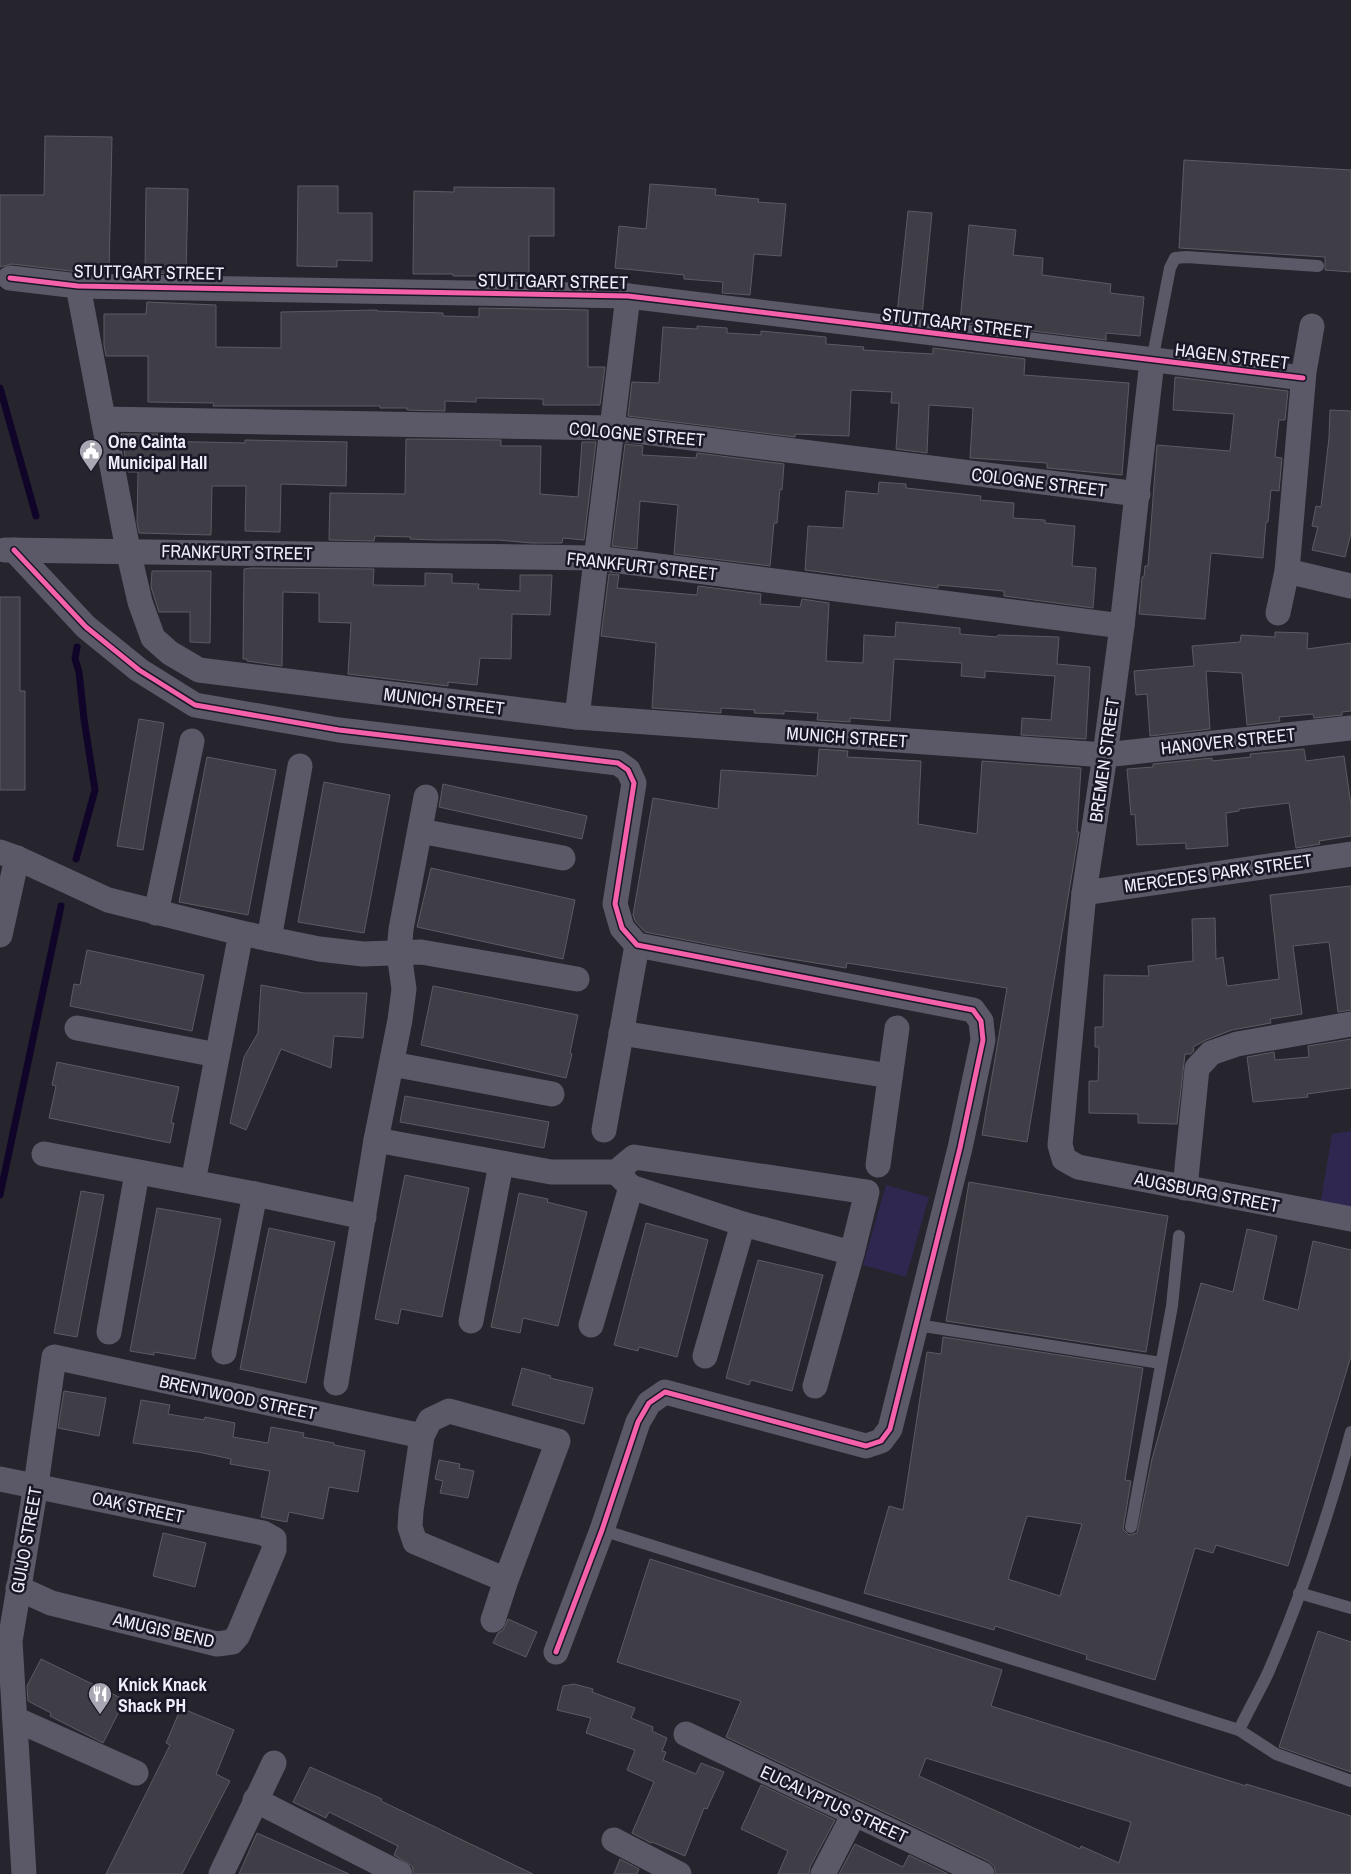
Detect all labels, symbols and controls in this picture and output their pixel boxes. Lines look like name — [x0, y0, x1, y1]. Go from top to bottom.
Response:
street label: STUTTGART STREET — [74, 258, 224, 286]
street label: STUTTGART STREET — [478, 267, 628, 295]
street label: STUTTGART STREET — [881, 301, 1033, 345]
street label: HAGEN STREET — [1173, 337, 1291, 375]
street label: COLOGNE STREET — [568, 416, 706, 452]
place label: One Cainta Municipal Hall — [108, 429, 207, 475]
public building icon: One Cainta Municipal Hall — [78, 438, 104, 472]
street label: COLOGNE STREET — [970, 461, 1108, 503]
street label: FRANKFURT STREET — [161, 538, 313, 566]
street label: FRANKFURT STREET — [566, 546, 718, 586]
street label: MUNICH STREET — [382, 681, 506, 721]
street label: BREMEN STREET — [1083, 696, 1125, 824]
street label: MUNICH STREET — [786, 720, 908, 754]
street label: HANOVER STREET — [1159, 721, 1297, 761]
street label: MERCEDES PARK STREET — [1123, 847, 1313, 899]
street label: AUGSBURG STREET — [1132, 1166, 1281, 1218]
street label: BRENTWOOD STREET — [157, 1368, 319, 1426]
street label: GUIJO STREET — [4, 1485, 48, 1595]
street label: OAK STREET — [90, 1485, 186, 1529]
street label: AMUGIS BEND — [110, 1606, 217, 1654]
place label: Knick Knack Shack PH — [118, 1672, 207, 1718]
restaurant icon: Knick Knack Shack PH — [87, 1681, 113, 1715]
street label: EUCALYPTUS STREET — [756, 1759, 912, 1849]

